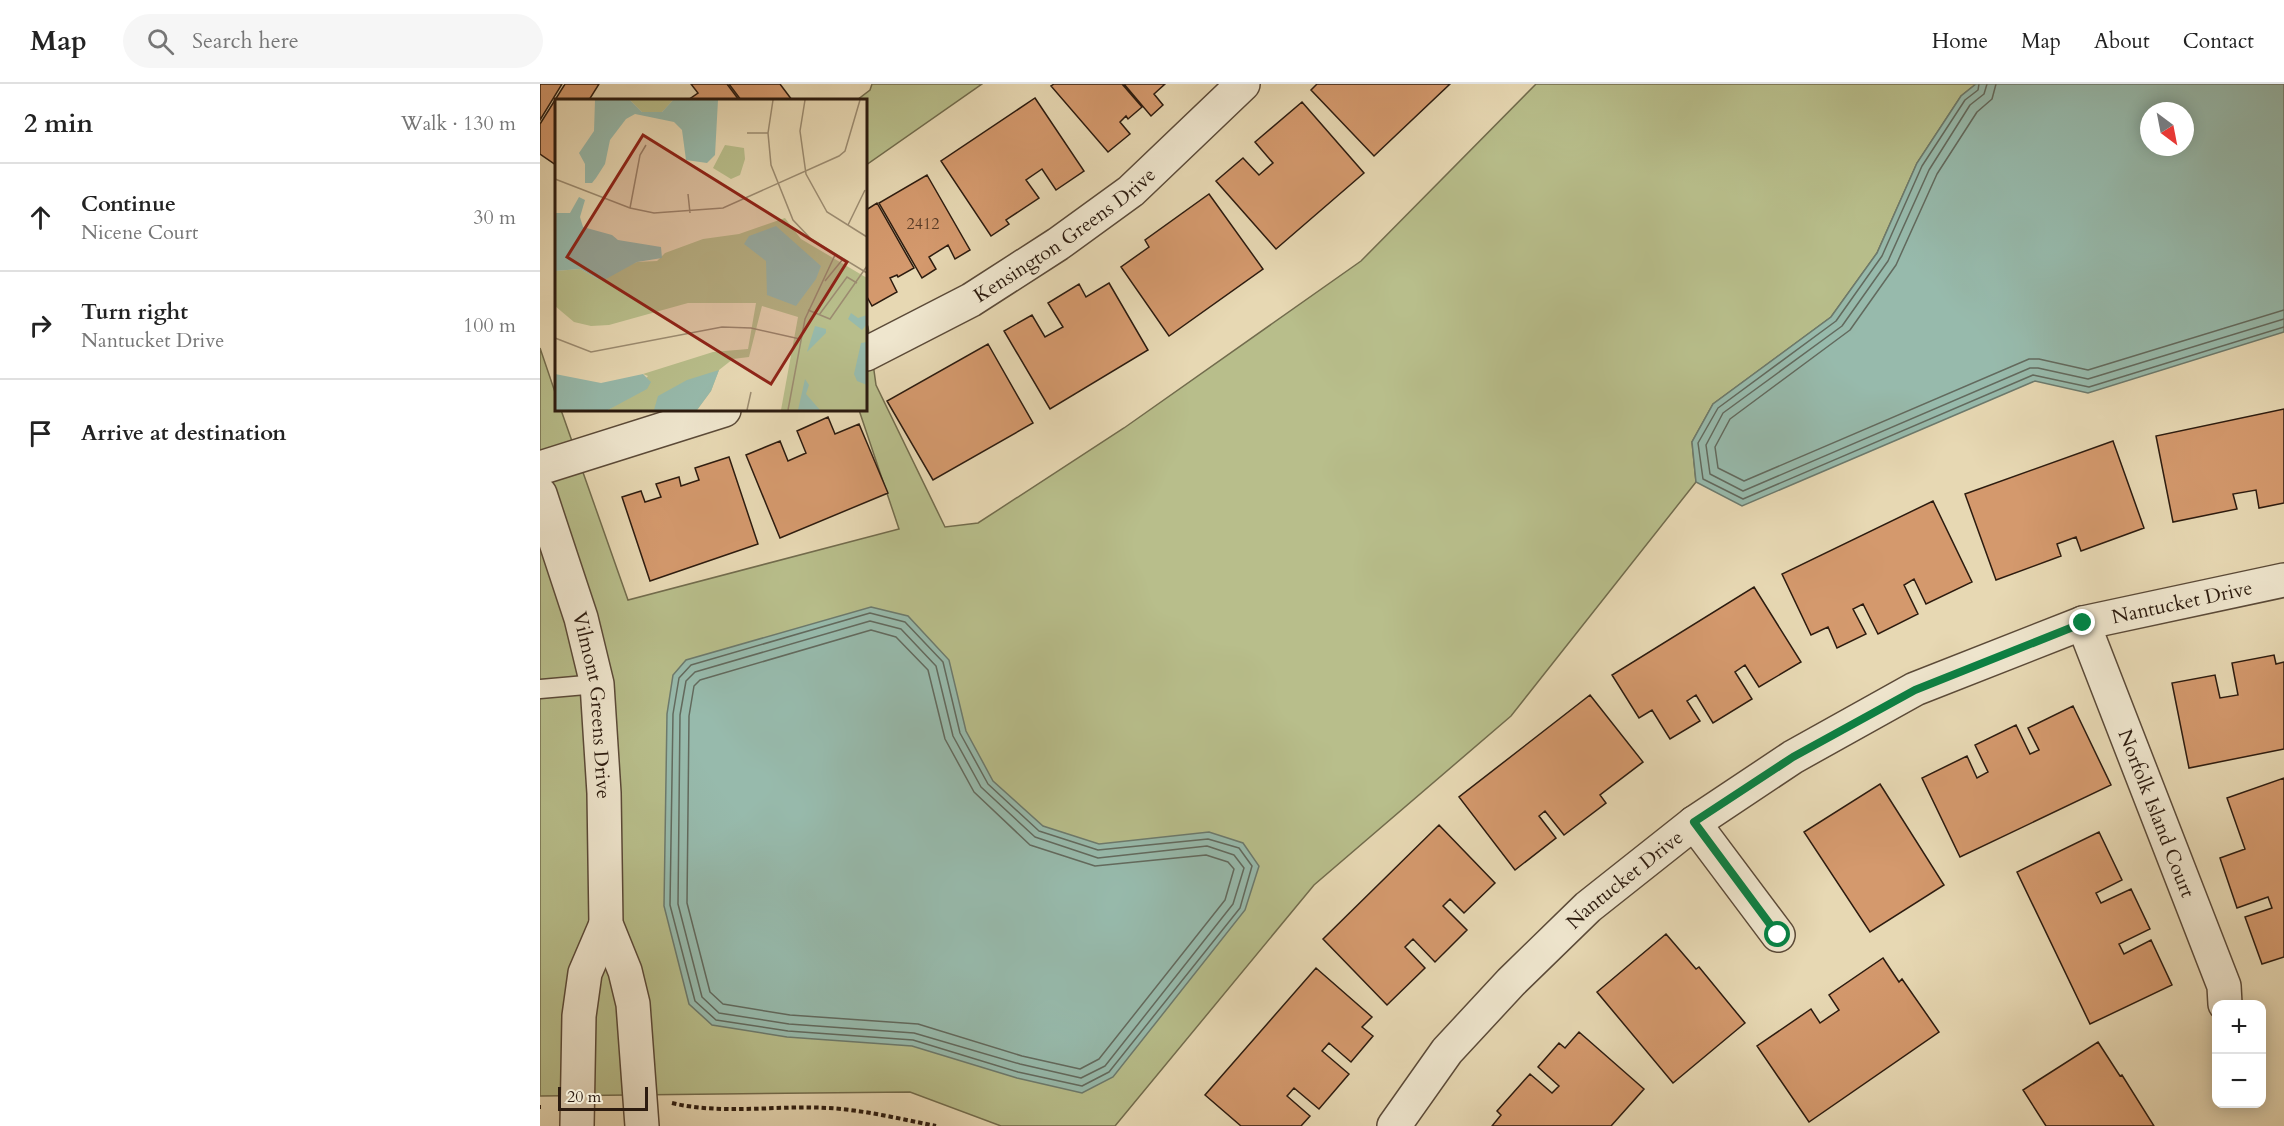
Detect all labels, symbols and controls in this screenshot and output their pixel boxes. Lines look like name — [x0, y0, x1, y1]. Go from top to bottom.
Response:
search box — [123, 14, 543, 68]
text: Map — [30, 22, 87, 60]
icon: search — [144, 25, 177, 58]
text: Search here — [192, 26, 299, 56]
text: Home — [1932, 27, 1988, 56]
text: Map — [2021, 27, 2061, 56]
text: About — [2094, 27, 2150, 56]
text: Contact — [2183, 27, 2254, 56]
inset map — [555, 99, 867, 411]
north arrow — [2140, 102, 2194, 156]
text: 2 min — [24, 106, 93, 141]
text: Walk · 130 m — [401, 110, 516, 137]
street label: Kensington Greens Drive — [968, 161, 1161, 309]
text: Continue — [81, 189, 176, 219]
icon: ahead — [24, 201, 57, 234]
text: 30 m — [473, 204, 516, 231]
house number: 2412 — [907, 213, 939, 235]
text: Nicene Court — [81, 219, 198, 246]
text: Turn right — [81, 297, 188, 327]
icon: right — [24, 309, 57, 342]
text: 100 m — [463, 312, 516, 339]
text: Nantucket Drive — [81, 327, 224, 354]
icon: arrive — [24, 417, 57, 450]
text: Arrive at destination — [81, 418, 286, 448]
street label: Nantucket Drive — [2109, 574, 2255, 630]
street label: Vilmont Greens Drive — [566, 609, 618, 799]
route end — [2069, 609, 2095, 635]
street label: Norfolk Island Court — [2112, 725, 2202, 902]
street label: Nantucket Drive — [1560, 824, 1688, 935]
route start — [1764, 921, 1790, 947]
map controls — [2212, 1000, 2266, 1108]
button: + — [2212, 1000, 2266, 1054]
button: − — [2212, 1054, 2266, 1108]
scale bar — [558, 1084, 648, 1112]
text: 20 m — [567, 1086, 601, 1108]

